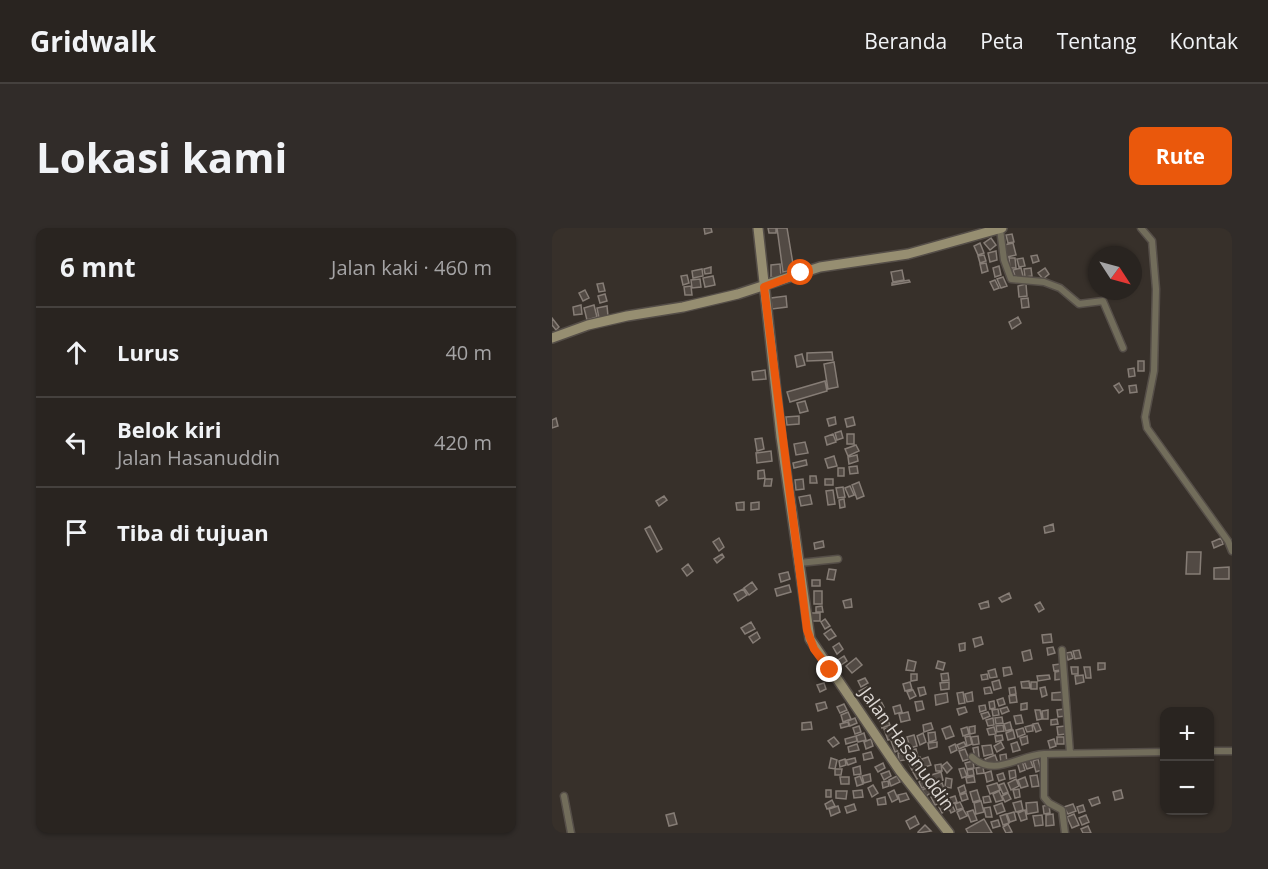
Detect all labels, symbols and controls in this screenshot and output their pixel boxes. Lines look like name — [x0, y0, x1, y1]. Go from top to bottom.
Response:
text: Gridwalk — [30, 22, 156, 60]
text: Beranda — [864, 27, 947, 55]
text: Peta — [980, 27, 1024, 55]
text: Tentang — [1057, 27, 1136, 55]
text: Kontak — [1169, 27, 1238, 55]
button: Rute — [1129, 127, 1232, 185]
text: Lokasi kami — [36, 128, 287, 185]
north arrow — [1088, 246, 1142, 300]
text: 6 mnt — [60, 249, 136, 285]
text: Jalan kaki · 460 m — [331, 254, 492, 281]
route start — [787, 259, 813, 285]
icon: ahead — [60, 336, 93, 369]
text: Lurus — [117, 337, 179, 367]
text: 40 m — [445, 339, 492, 366]
text: Belok kiri — [117, 414, 222, 444]
icon: left — [60, 426, 93, 459]
text: 420 m — [434, 429, 492, 456]
text: Jalan Hasanuddin — [117, 444, 280, 471]
icon: arrive — [60, 516, 93, 549]
text: Tiba di tujuan — [117, 517, 269, 547]
route end — [816, 656, 842, 682]
street label: Jalan Hasanuddin — [854, 680, 961, 815]
map controls — [1160, 707, 1214, 815]
button: + — [1160, 707, 1214, 761]
button: − — [1160, 761, 1214, 815]

